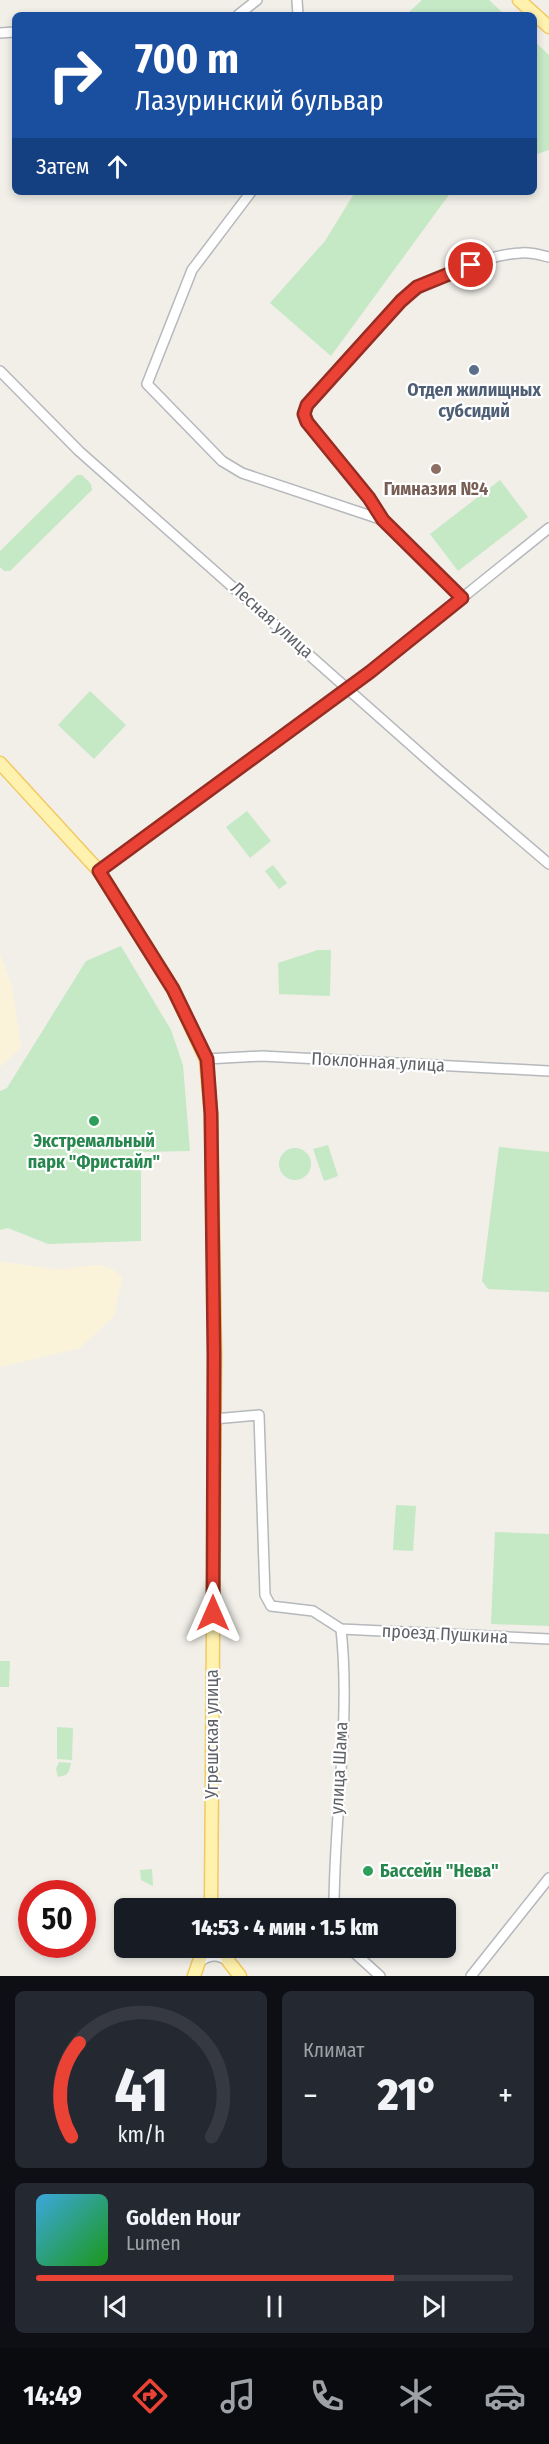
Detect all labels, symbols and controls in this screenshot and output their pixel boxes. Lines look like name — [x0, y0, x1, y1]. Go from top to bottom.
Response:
text: 700 m — [135, 34, 239, 84]
icon: right — [36, 36, 114, 114]
text: Лазуринский бульвар — [135, 85, 384, 117]
icon: ahead — [101, 150, 134, 183]
text: Затем — [36, 153, 89, 180]
pin — [445, 239, 496, 290]
icon: arrive — [454, 248, 487, 281]
marker: Отдел жилищных субсидий — [467, 363, 481, 377]
place label: Отдел жилищных субсидий — [407, 379, 541, 422]
marker: Гимназия №4 — [429, 462, 443, 476]
place label: Гимназия №4 — [384, 478, 488, 500]
street label: Лесная улица — [226, 577, 318, 663]
street label: Поклонная улица — [311, 1048, 446, 1076]
marker: Экстремальный парк "Фристайл" — [87, 1114, 101, 1128]
place label: Экстремальный парк "Фристайл" — [28, 1130, 160, 1173]
position arrow — [181, 1581, 245, 1645]
street label: проезд Пушкина — [381, 1620, 509, 1648]
street label: Угрешская улица — [201, 1669, 223, 1800]
street label: улица Шама — [326, 1721, 352, 1815]
place label: Бассейн "Нева" — [380, 1860, 499, 1882]
marker: Бассейн "Нева" — [361, 1864, 375, 1878]
speed limit sign: 50 — [18, 1880, 96, 1958]
text: 14:53 · 4 мин · 1.5 km — [192, 1914, 378, 1941]
text: Климат — [303, 2038, 364, 2062]
text: 41 — [114, 2053, 168, 2128]
text: 21° — [377, 2068, 438, 2122]
text: − — [303, 2076, 318, 2116]
text: + — [498, 2076, 513, 2116]
text: km/h — [117, 2122, 165, 2148]
text: Golden Hour — [126, 2204, 240, 2231]
text: Lumen — [126, 2231, 181, 2255]
icon: previous — [99, 2290, 132, 2323]
icon: pause — [258, 2290, 291, 2323]
icon: next — [417, 2290, 450, 2323]
icon: directions — [129, 2375, 171, 2417]
icon: music — [217, 2375, 259, 2417]
icon: phone — [306, 2375, 348, 2417]
icon: climate — [395, 2375, 437, 2417]
icon: car — [484, 2375, 526, 2417]
text: 14:49 — [23, 2380, 82, 2412]

